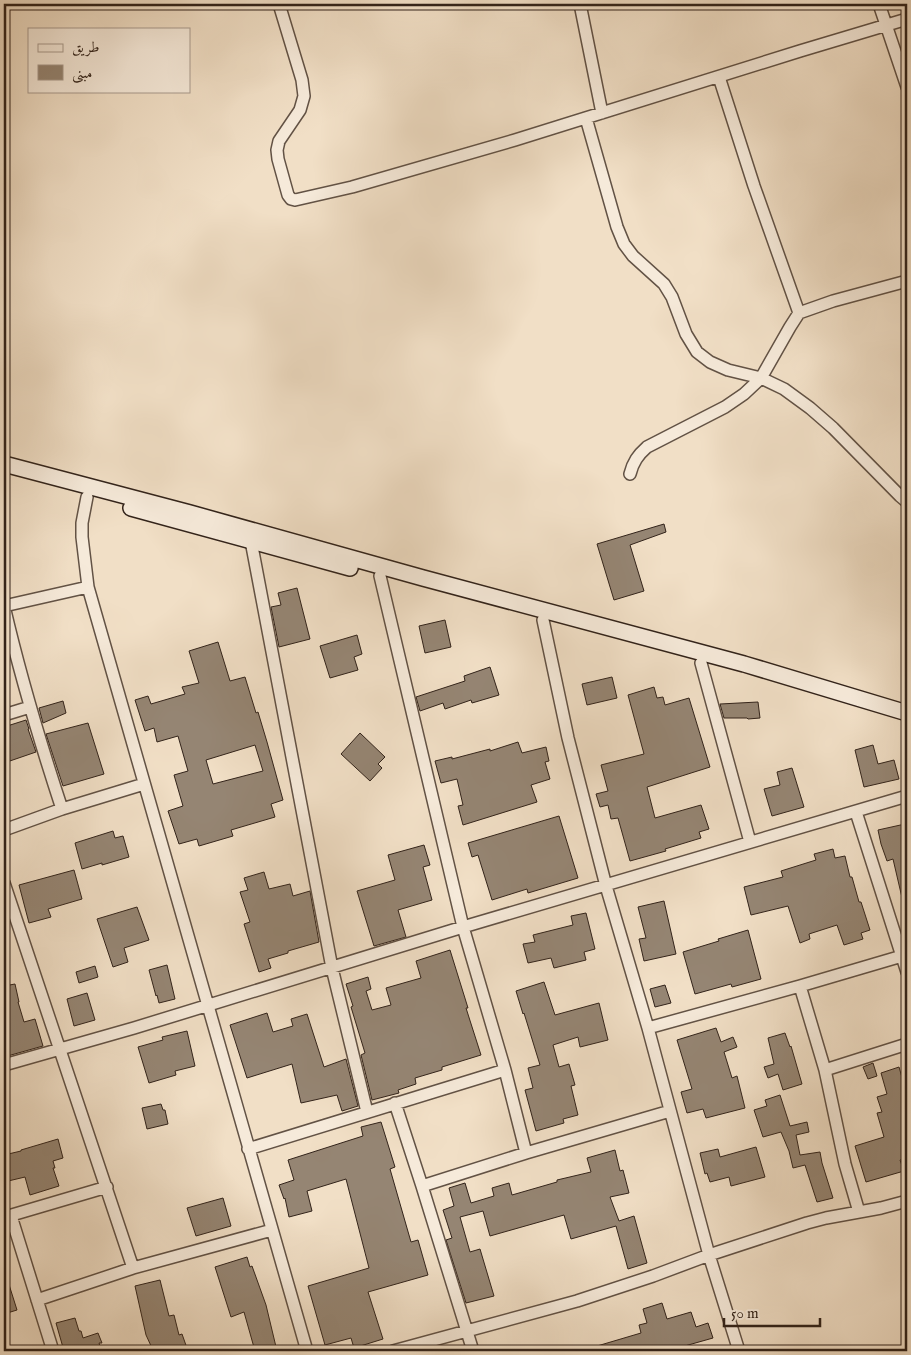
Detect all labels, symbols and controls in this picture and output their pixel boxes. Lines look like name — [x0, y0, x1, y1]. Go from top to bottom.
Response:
legend — [28, 28, 190, 92]
text: طريق — [72, 38, 99, 57]
text: مبنى — [72, 64, 92, 84]
scale bar — [724, 1295, 820, 1327]
text: 50 m — [731, 1304, 759, 1323]

